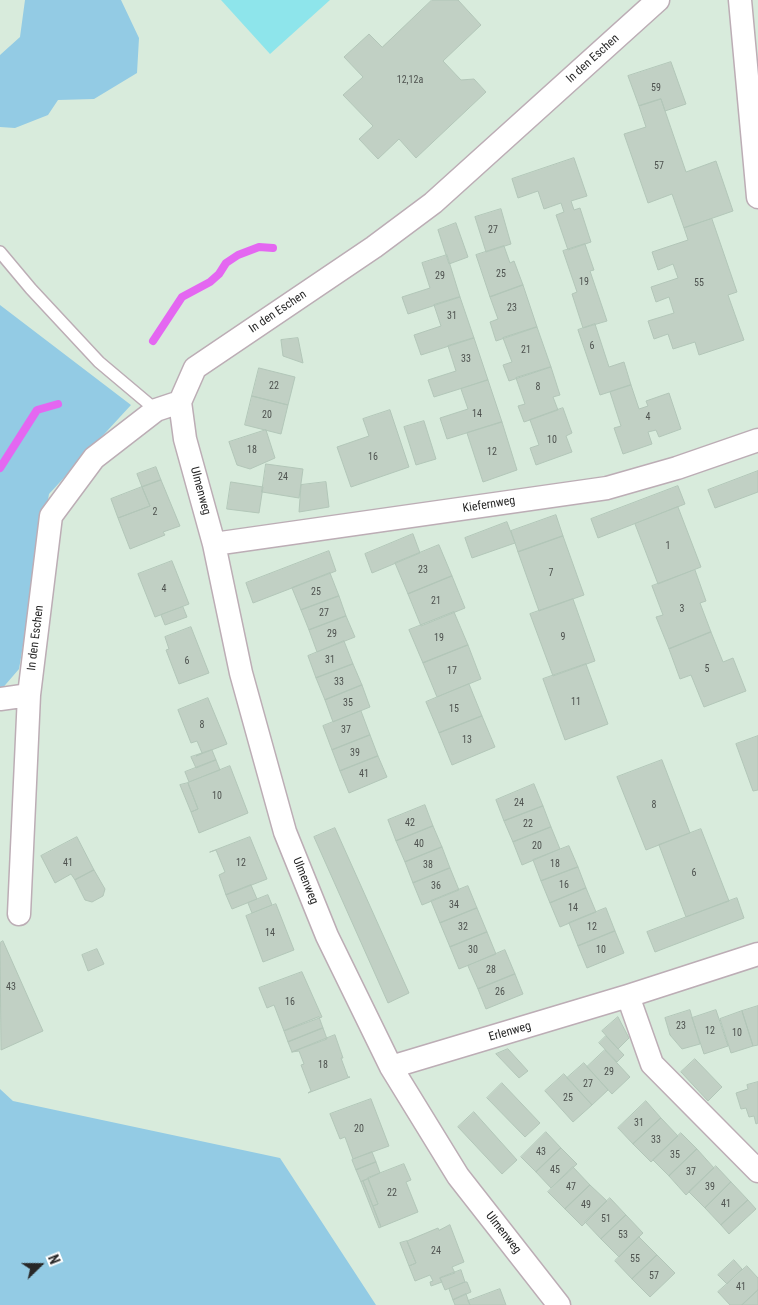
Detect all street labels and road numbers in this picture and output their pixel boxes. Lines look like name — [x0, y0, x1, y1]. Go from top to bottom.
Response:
street label: In den Eschen — [564, 32, 622, 86]
street label: In den Eschen — [247, 288, 309, 336]
street label: Ulmenweg — [187, 465, 213, 517]
street label: Kiefernweg — [462, 494, 516, 516]
street label: In den Eschen — [25, 604, 47, 672]
street label: Ulmenweg — [289, 855, 321, 907]
street label: Erlenweg — [487, 1019, 533, 1045]
street label: Ulmenweg — [482, 1209, 524, 1257]

